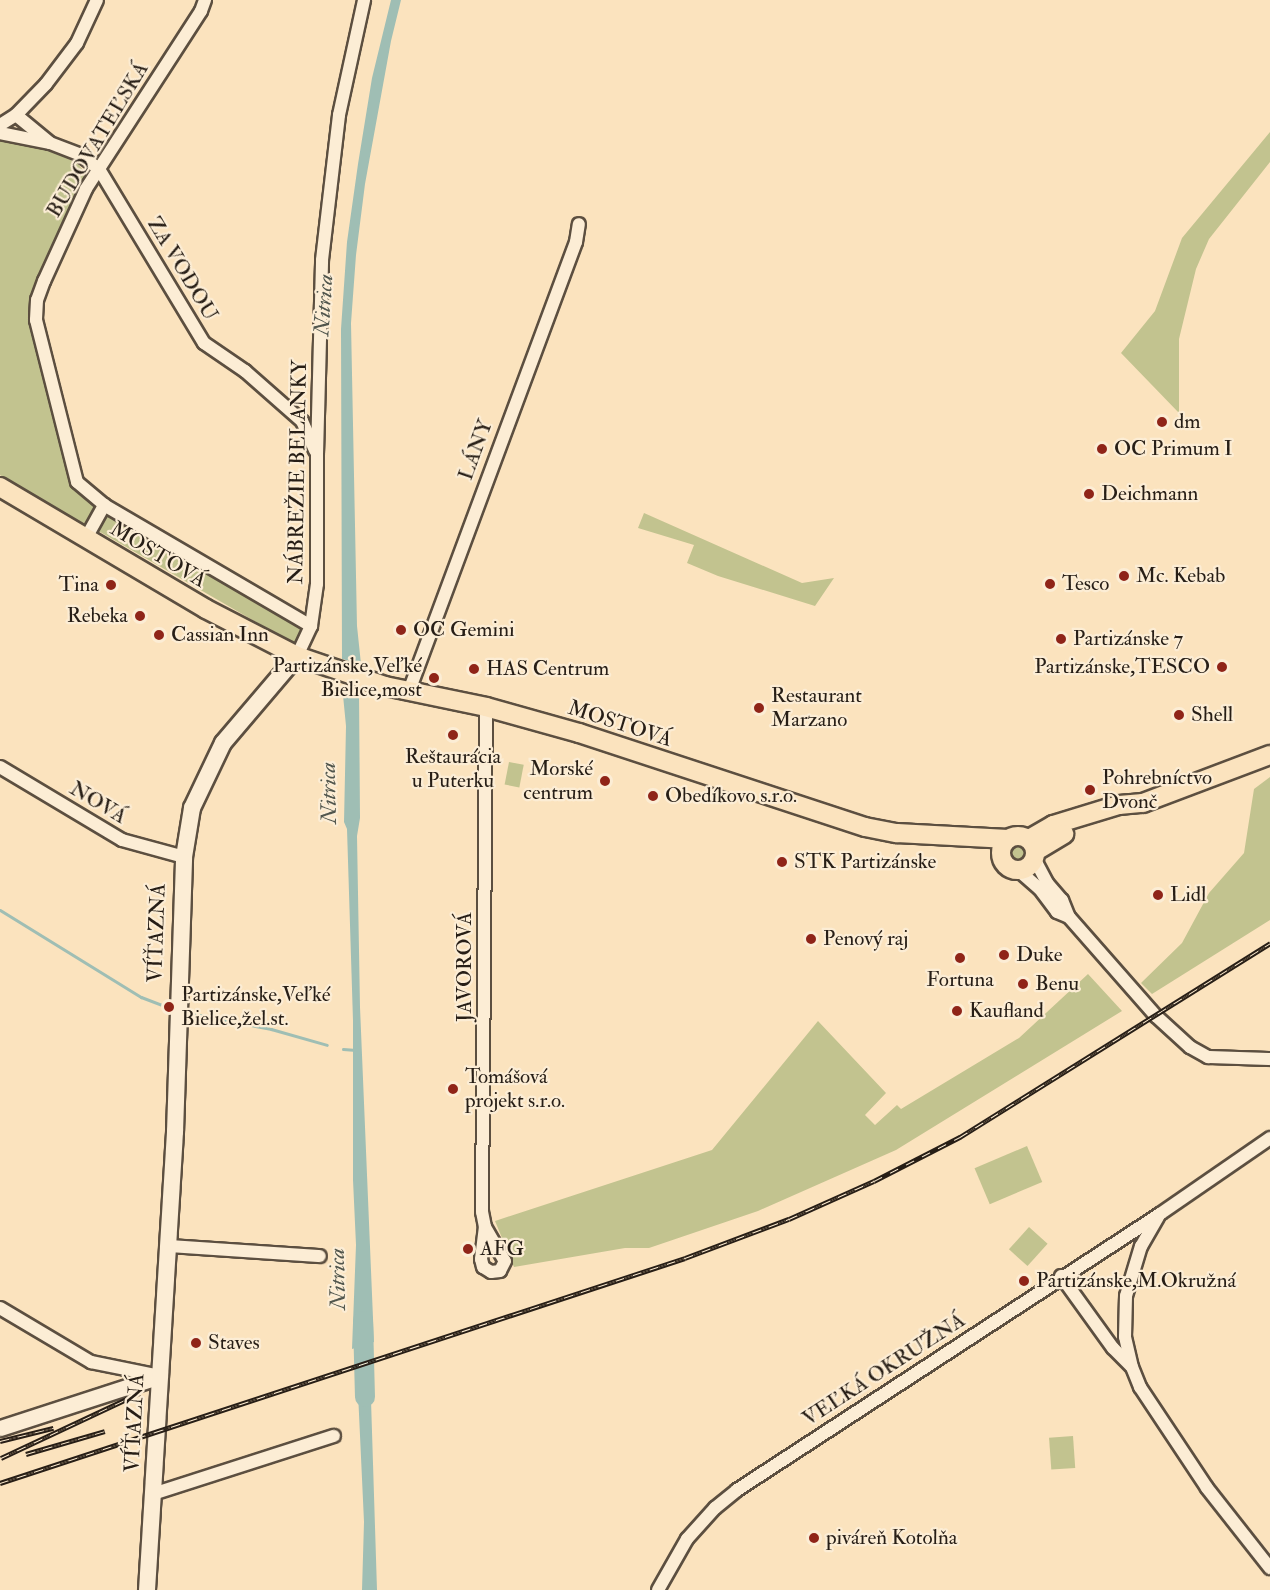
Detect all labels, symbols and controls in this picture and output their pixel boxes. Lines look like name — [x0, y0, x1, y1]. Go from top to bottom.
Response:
street label: BUDOVATEĽSKÁ — [42, 58, 154, 222]
street label: ZA VODOU — [141, 213, 223, 325]
water label: Nitrica — [309, 273, 339, 337]
street label: NÁBREŽIE BELANKY — [283, 359, 313, 585]
place label: dm — [1174, 409, 1201, 435]
marker: dm — [1155, 415, 1169, 429]
street label: LÁNY — [453, 416, 499, 484]
place label: OC Primum I — [1114, 436, 1233, 462]
marker: OC Primum I — [1095, 442, 1109, 456]
place label: Deichmann — [1101, 481, 1198, 507]
marker: Deichmann — [1082, 487, 1096, 501]
street label: MOSTOVÁ — [105, 516, 211, 594]
place label: Mc. Kebab — [1136, 563, 1225, 589]
marker: Mc. Kebab — [1117, 569, 1131, 583]
place label: Tesco — [1062, 571, 1109, 597]
place label: Tina — [59, 572, 99, 598]
marker: Tesco — [1043, 577, 1057, 591]
marker: Tina — [104, 578, 118, 592]
place label: Rebeka — [67, 603, 128, 629]
marker: Rebeka — [133, 609, 147, 623]
place label: OC Gemini — [413, 617, 515, 643]
place label: Cassian Inn — [171, 622, 269, 648]
marker: OC Gemini — [394, 623, 408, 637]
place label: Partizánske 7 — [1073, 626, 1183, 652]
marker: Cassian Inn — [152, 628, 166, 642]
marker: Partizánske 7 — [1054, 632, 1068, 646]
place label: Partizánske,Veľké Bielice,most — [272, 653, 422, 703]
place label: Partizánske,TESCO — [1034, 654, 1210, 680]
place label: HAS Centrum — [486, 656, 609, 682]
marker: Partizánske,TESCO — [1215, 660, 1229, 674]
marker: HAS Centrum — [467, 662, 481, 676]
marker: Partizánske,Veľké Bielice,most — [427, 671, 441, 685]
place label: Restaurant Marzano — [771, 683, 862, 733]
street label: MOSTOVÁ — [565, 695, 675, 753]
marker: Restaurant Marzano — [752, 701, 766, 715]
place label: Shell — [1191, 702, 1233, 728]
marker: Shell — [1172, 708, 1186, 722]
marker: Reštaurácia u Puterku — [446, 728, 460, 742]
place label: Reštaurácia u Puterku — [405, 744, 501, 794]
place label: Morské centrum — [523, 756, 593, 806]
water label: Nitrica — [315, 762, 343, 824]
place label: Pohrebníctvo Dvonč — [1102, 765, 1212, 815]
marker: Morské centrum — [598, 774, 612, 788]
street label: NOVÁ — [65, 776, 131, 830]
place label: Obedíkovo s.r.o. — [665, 783, 797, 809]
marker: Pohrebníctvo Dvonč — [1083, 783, 1097, 797]
marker: Obedíkovo s.r.o. — [646, 789, 660, 803]
place label: STK Partizánske — [794, 849, 936, 875]
marker: STK Partizánske — [775, 855, 789, 869]
place label: Lidl — [1170, 882, 1206, 908]
street label: VÍŤAZNÁ — [143, 883, 171, 983]
marker: Lidl — [1151, 888, 1165, 902]
street label: JAVOROVÁ — [452, 912, 478, 1022]
place label: Penový raj — [823, 926, 908, 952]
marker: Penový raj — [804, 932, 818, 946]
place label: Duke — [1016, 942, 1062, 968]
marker: Duke — [997, 948, 1011, 962]
marker: Fortuna — [953, 951, 967, 965]
place label: Fortuna — [926, 967, 994, 993]
place label: Benu — [1035, 971, 1079, 997]
marker: Benu — [1016, 977, 1030, 991]
place label: Partizánske,Veľké Bielice,žel.st. — [181, 982, 331, 1032]
place label: Kaufland — [969, 998, 1044, 1024]
marker: Partizánske,Veľké Bielice,žel.st. — [162, 1000, 176, 1014]
marker: Kaufland — [950, 1004, 964, 1018]
place label: Tomášová projekt s.r.o. — [465, 1064, 565, 1114]
marker: Tomášová projekt s.r.o. — [446, 1082, 460, 1096]
place label: AFG — [480, 1236, 524, 1262]
marker: AFG — [461, 1242, 475, 1256]
water label: Nitrica — [324, 1248, 352, 1310]
place label: Partizánske,M.Okružná — [1036, 1268, 1236, 1294]
marker: Partizánske,M.Okružná — [1017, 1274, 1031, 1288]
street label: VEĽKÁ OKRUŽNÁ — [798, 1308, 970, 1432]
place label: Staves — [208, 1330, 260, 1356]
marker: Staves — [189, 1336, 203, 1350]
street label: VÍŤAZNÁ — [120, 1373, 150, 1473]
place label: piváreň Kotolňa — [826, 1525, 957, 1551]
marker: piváreň Kotolňa — [807, 1531, 821, 1545]

